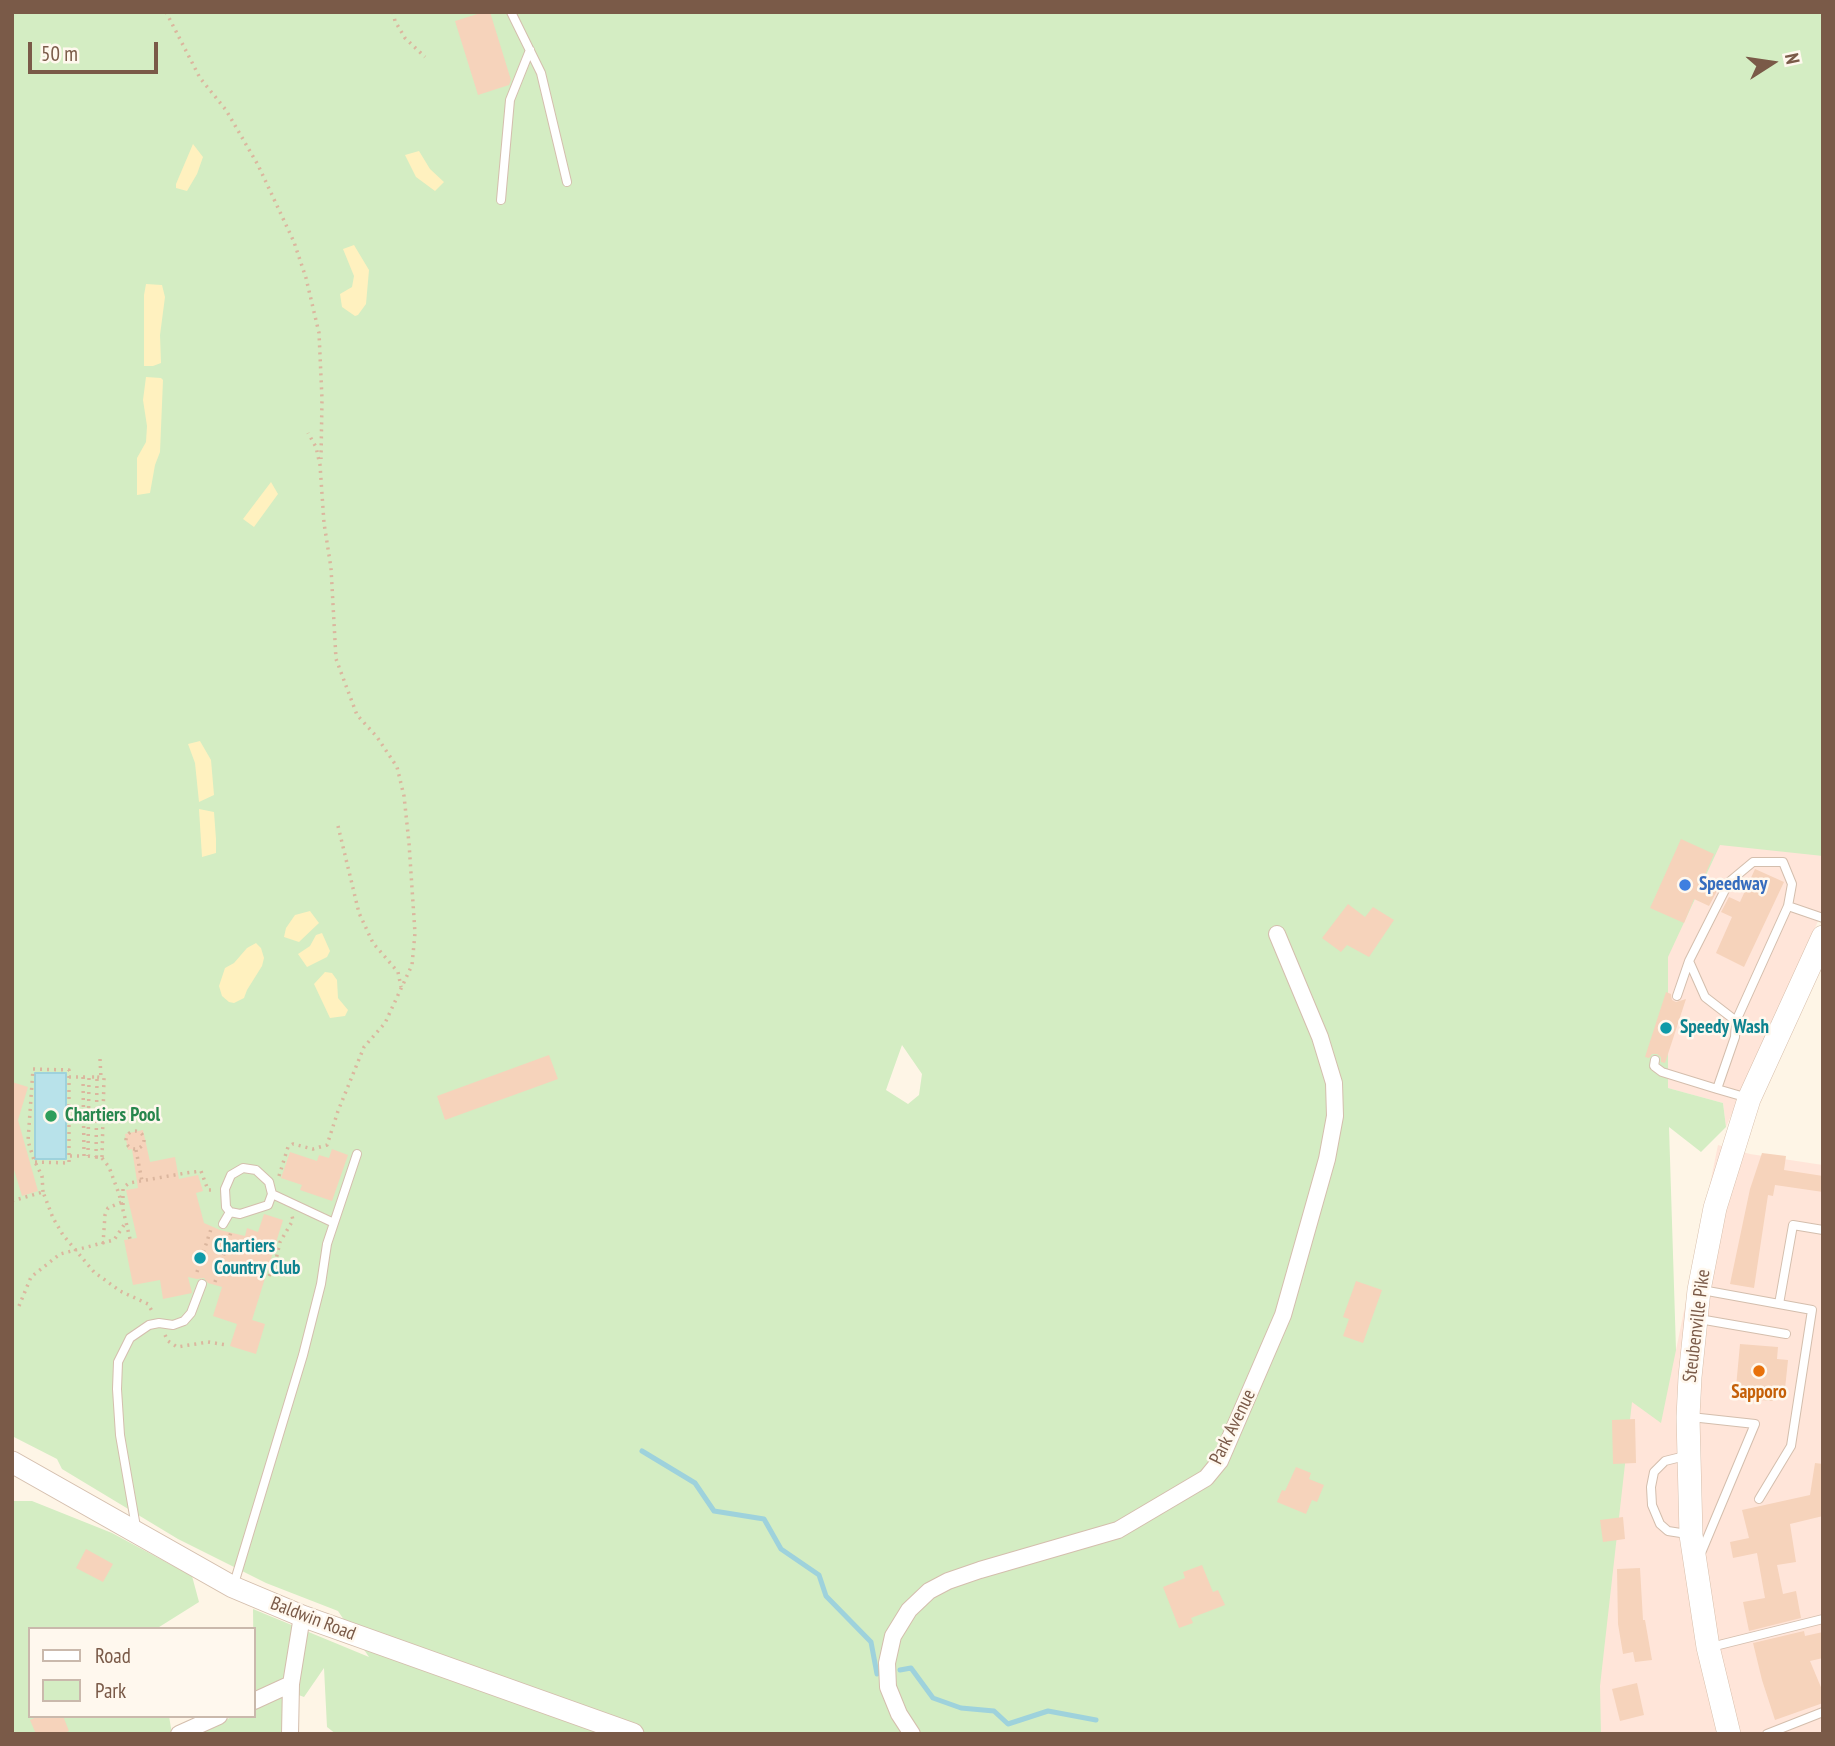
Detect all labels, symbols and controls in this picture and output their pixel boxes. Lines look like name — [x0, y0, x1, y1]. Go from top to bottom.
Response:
scale bar — [32, 28, 161, 72]
north arrow — [1737, 28, 1807, 98]
text: 50 m — [41, 40, 78, 67]
text: N — [1780, 51, 1805, 66]
place label: Speedway — [1699, 874, 1767, 896]
marker: Speedway — [1677, 877, 1693, 893]
place label: Speedy Wash — [1680, 1017, 1769, 1039]
marker: Speedy Wash — [1658, 1020, 1674, 1036]
place label: Chartiers Pool — [65, 1105, 160, 1127]
marker: Chartiers Pool — [43, 1108, 59, 1124]
place label: Chartiers Country Club — [214, 1236, 300, 1280]
marker: Chartiers Country Club — [192, 1250, 208, 1266]
street label: Steubenville Pike — [1679, 1268, 1715, 1384]
marker: Sapporo — [1751, 1363, 1767, 1379]
place label: Sapporo — [1731, 1382, 1787, 1404]
street label: Park Avenue — [1205, 1386, 1261, 1468]
street label: Baldwin Road — [267, 1592, 359, 1646]
legend — [28, 1627, 256, 1718]
text: Road — [95, 1642, 131, 1669]
text: Park — [95, 1677, 126, 1704]

